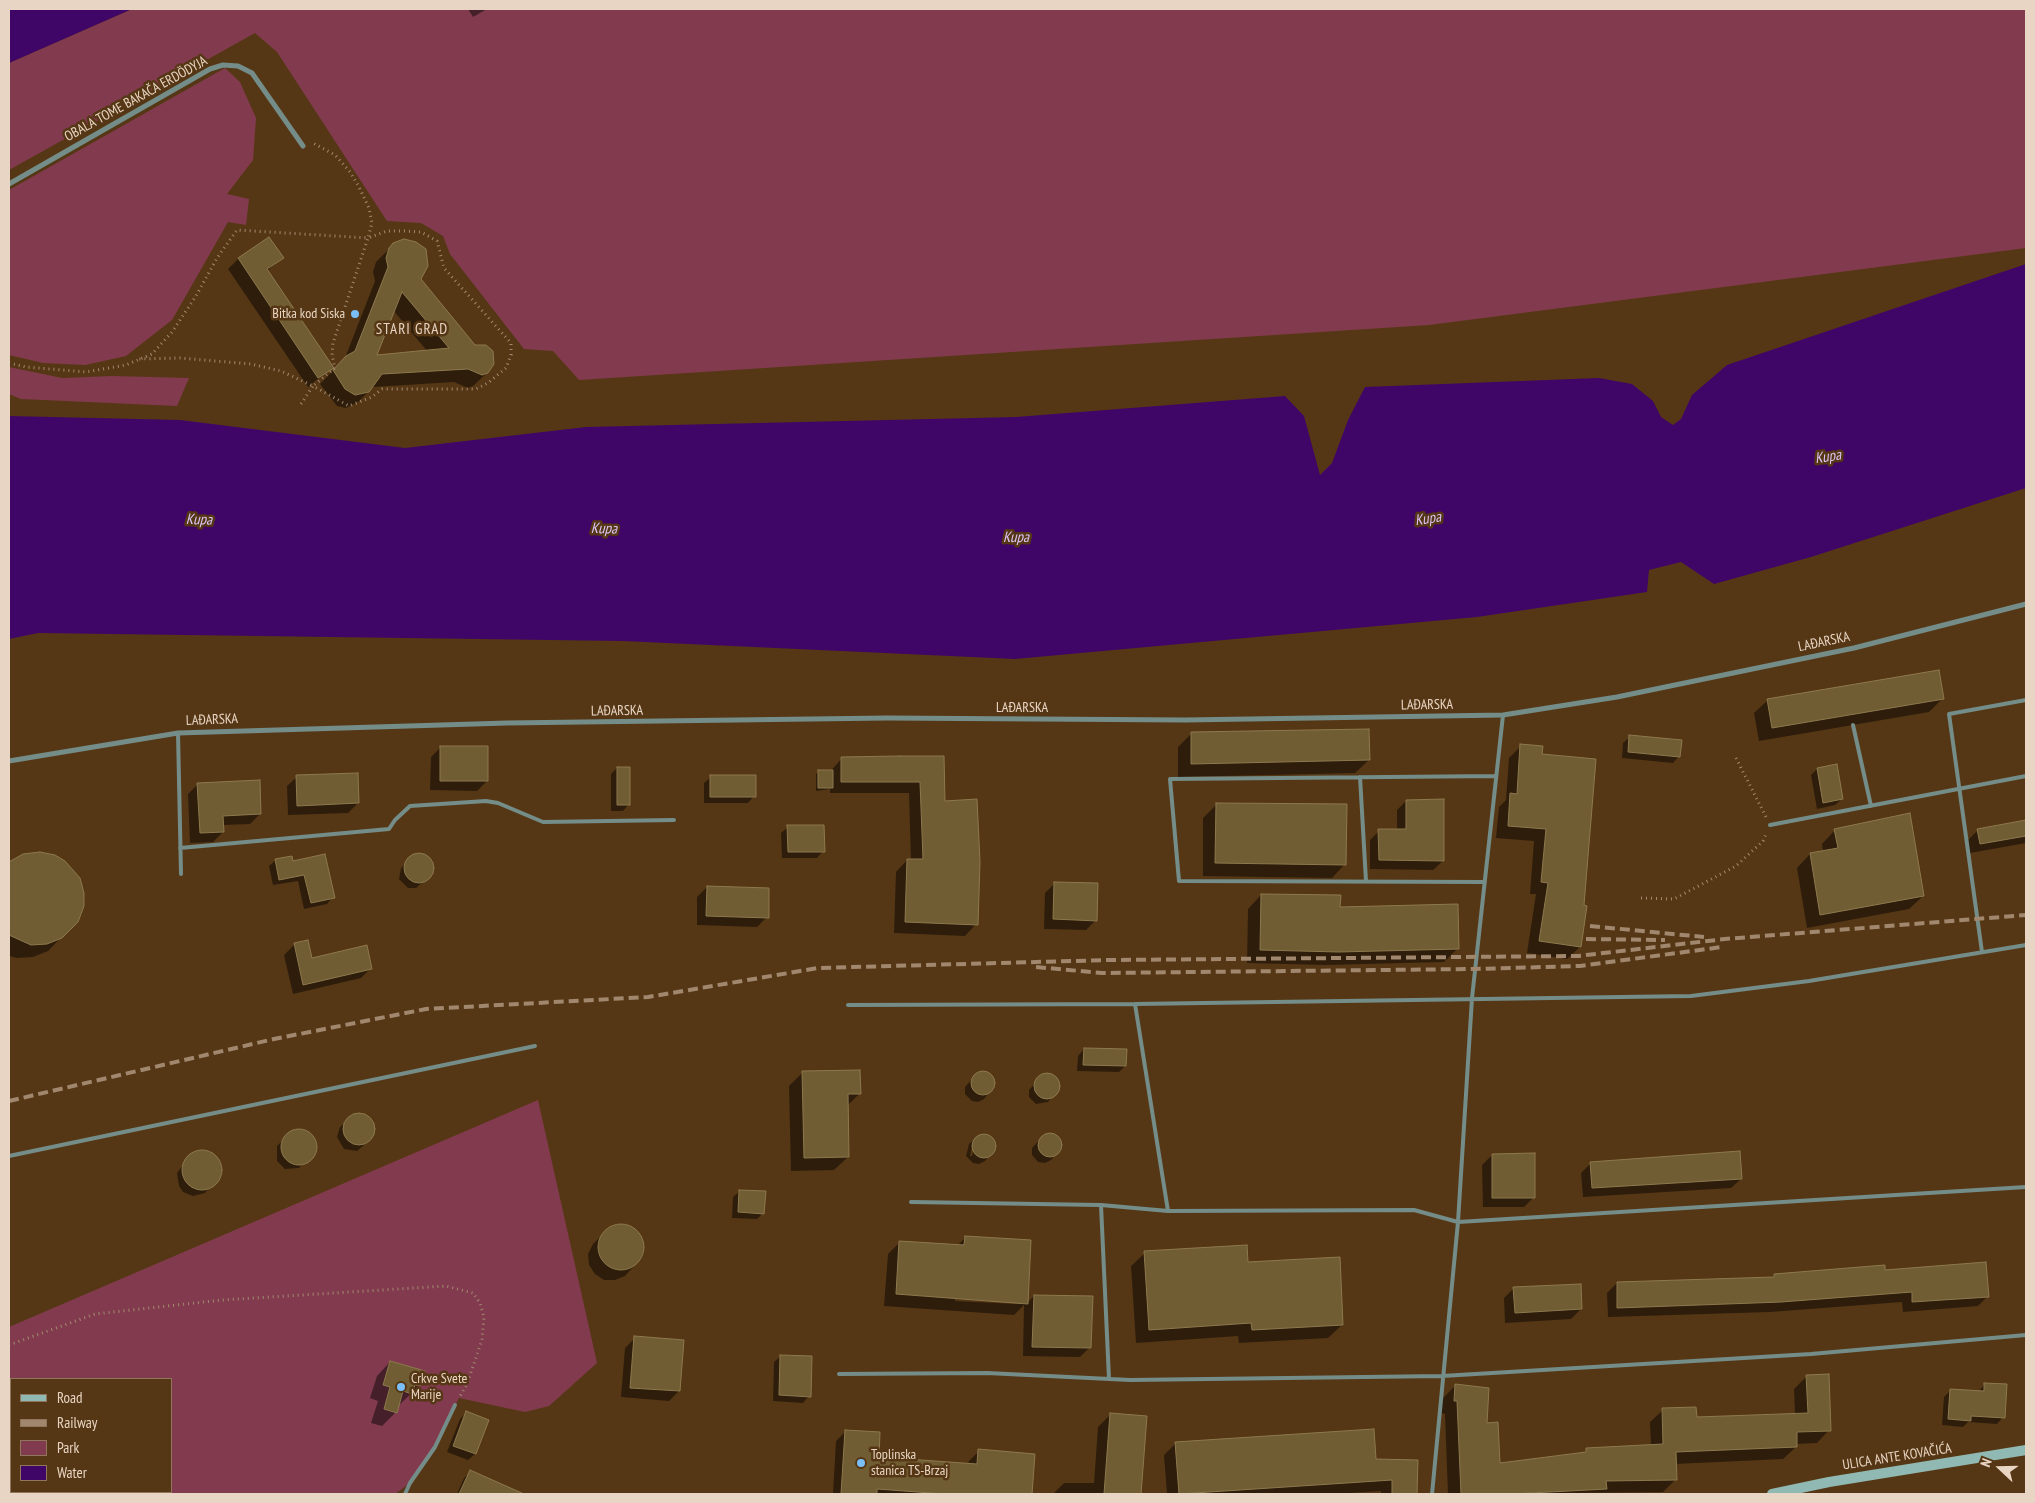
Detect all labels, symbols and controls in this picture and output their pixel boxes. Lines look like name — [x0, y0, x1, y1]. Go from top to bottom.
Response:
street label: OBALA TOME BAKAČA ERDÖDYJA — [62, 53, 210, 145]
place label: Bitka kod Siska — [272, 306, 345, 322]
marker: Bitka kod Siska — [349, 308, 361, 320]
district label: STARI GRAD — [375, 321, 449, 339]
water label: Kupa — [1814, 446, 1842, 468]
water label: Kupa — [1414, 508, 1442, 530]
water label: Kupa — [186, 511, 212, 529]
water label: Kupa — [591, 520, 617, 538]
water label: Kupa — [1003, 529, 1029, 547]
street label: LAĐARSKA — [1797, 628, 1851, 656]
street label: LAĐARSKA — [1401, 696, 1453, 714]
street label: LAĐARSKA — [996, 700, 1048, 716]
street label: LAĐARSKA — [591, 702, 643, 720]
street label: LAĐARSKA — [186, 711, 238, 729]
place label: Crkve Svete Marije — [411, 1371, 467, 1404]
legend — [10, 1378, 172, 1493]
marker: Crkve Svete Marije — [395, 1381, 407, 1393]
text: Road — [57, 1388, 83, 1407]
text: Railway — [57, 1413, 97, 1432]
text: Park — [57, 1438, 79, 1457]
street label: ULICA ANTE KOVAČIĆA — [1841, 1440, 1953, 1474]
north arrow — [1975, 1443, 2025, 1493]
place label: Toplinska stanica TS-Brzaj — [871, 1447, 948, 1480]
text: N — [1976, 1456, 1996, 1469]
marker: Toplinska stanica TS-Brzaj — [855, 1457, 867, 1469]
text: Water — [57, 1463, 87, 1482]

